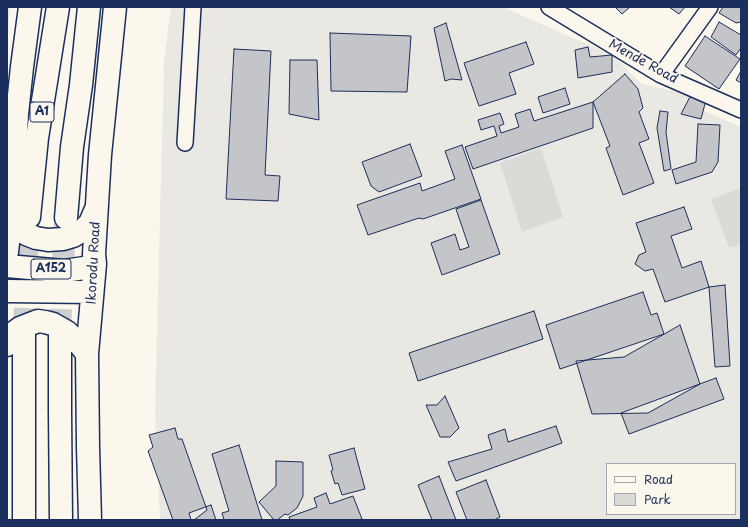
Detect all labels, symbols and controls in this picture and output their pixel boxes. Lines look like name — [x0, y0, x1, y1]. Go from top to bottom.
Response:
street label: Mende Road — [606, 37, 680, 87]
road number: A1 — [30, 102, 54, 122]
street label: Ikorodu Road — [84, 221, 104, 305]
road number: A152 — [31, 259, 71, 279]
legend — [606, 463, 736, 515]
text: Road — [644, 470, 673, 488]
text: Park — [644, 490, 671, 508]

